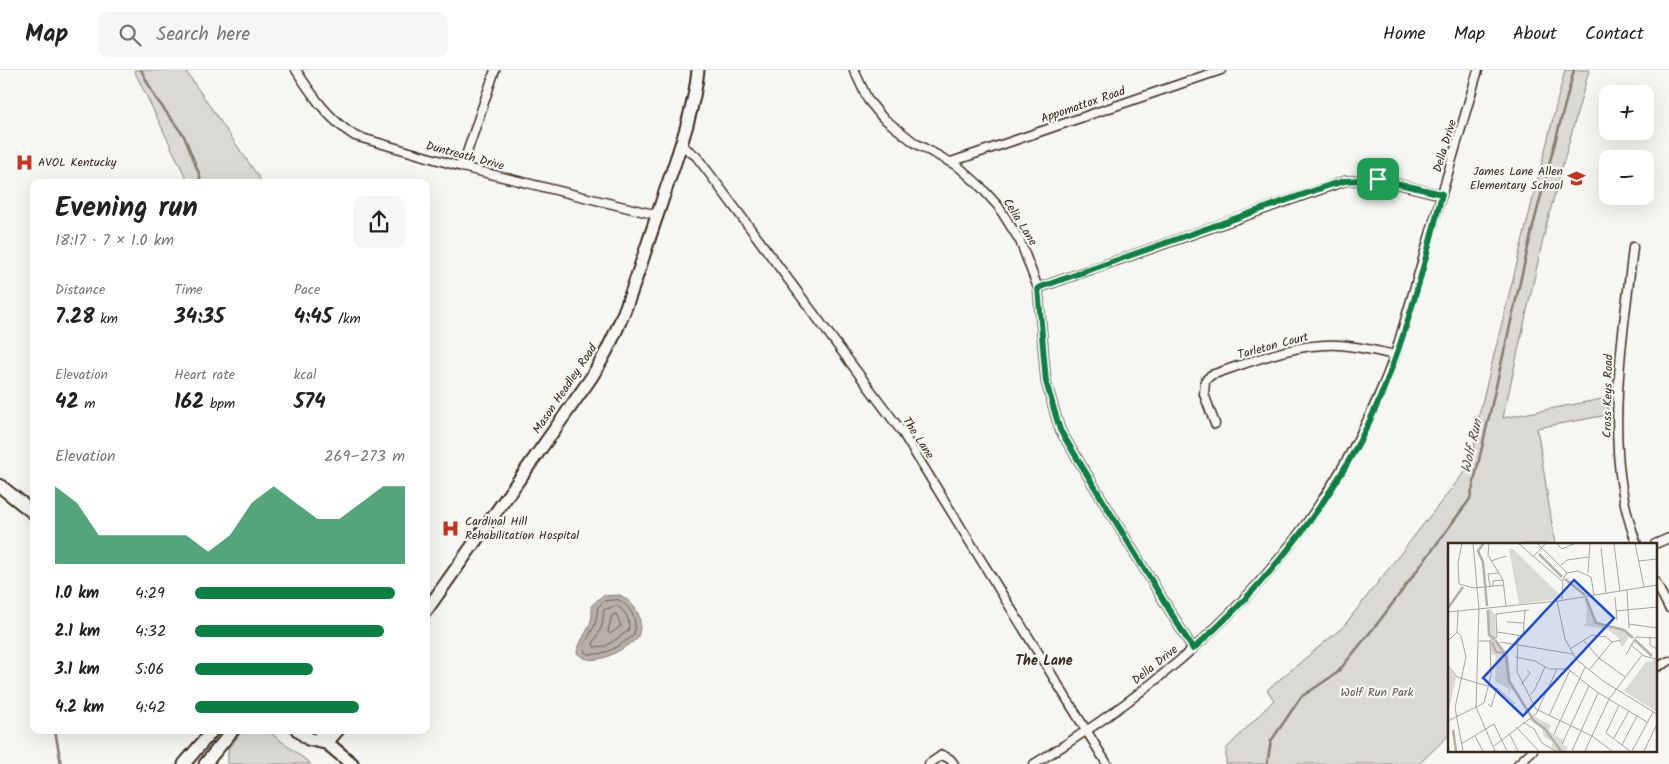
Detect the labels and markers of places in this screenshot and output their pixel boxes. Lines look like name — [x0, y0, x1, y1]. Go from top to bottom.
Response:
hospital icon: AVOL Kentucky — [14, 152, 34, 172]
place label: AVOL Kentucky — [38, 153, 117, 172]
pin — [1357, 158, 1399, 200]
place label: James Lane Allen Elementary School — [1470, 162, 1563, 195]
school or university icon: James Lane Allen Elementary School — [1567, 168, 1587, 188]
place label: Cardinal Hill Rehabilitation Hospital — [465, 512, 579, 545]
hospital icon: Cardinal Hill Rehabilitation Hospital — [441, 518, 461, 538]

